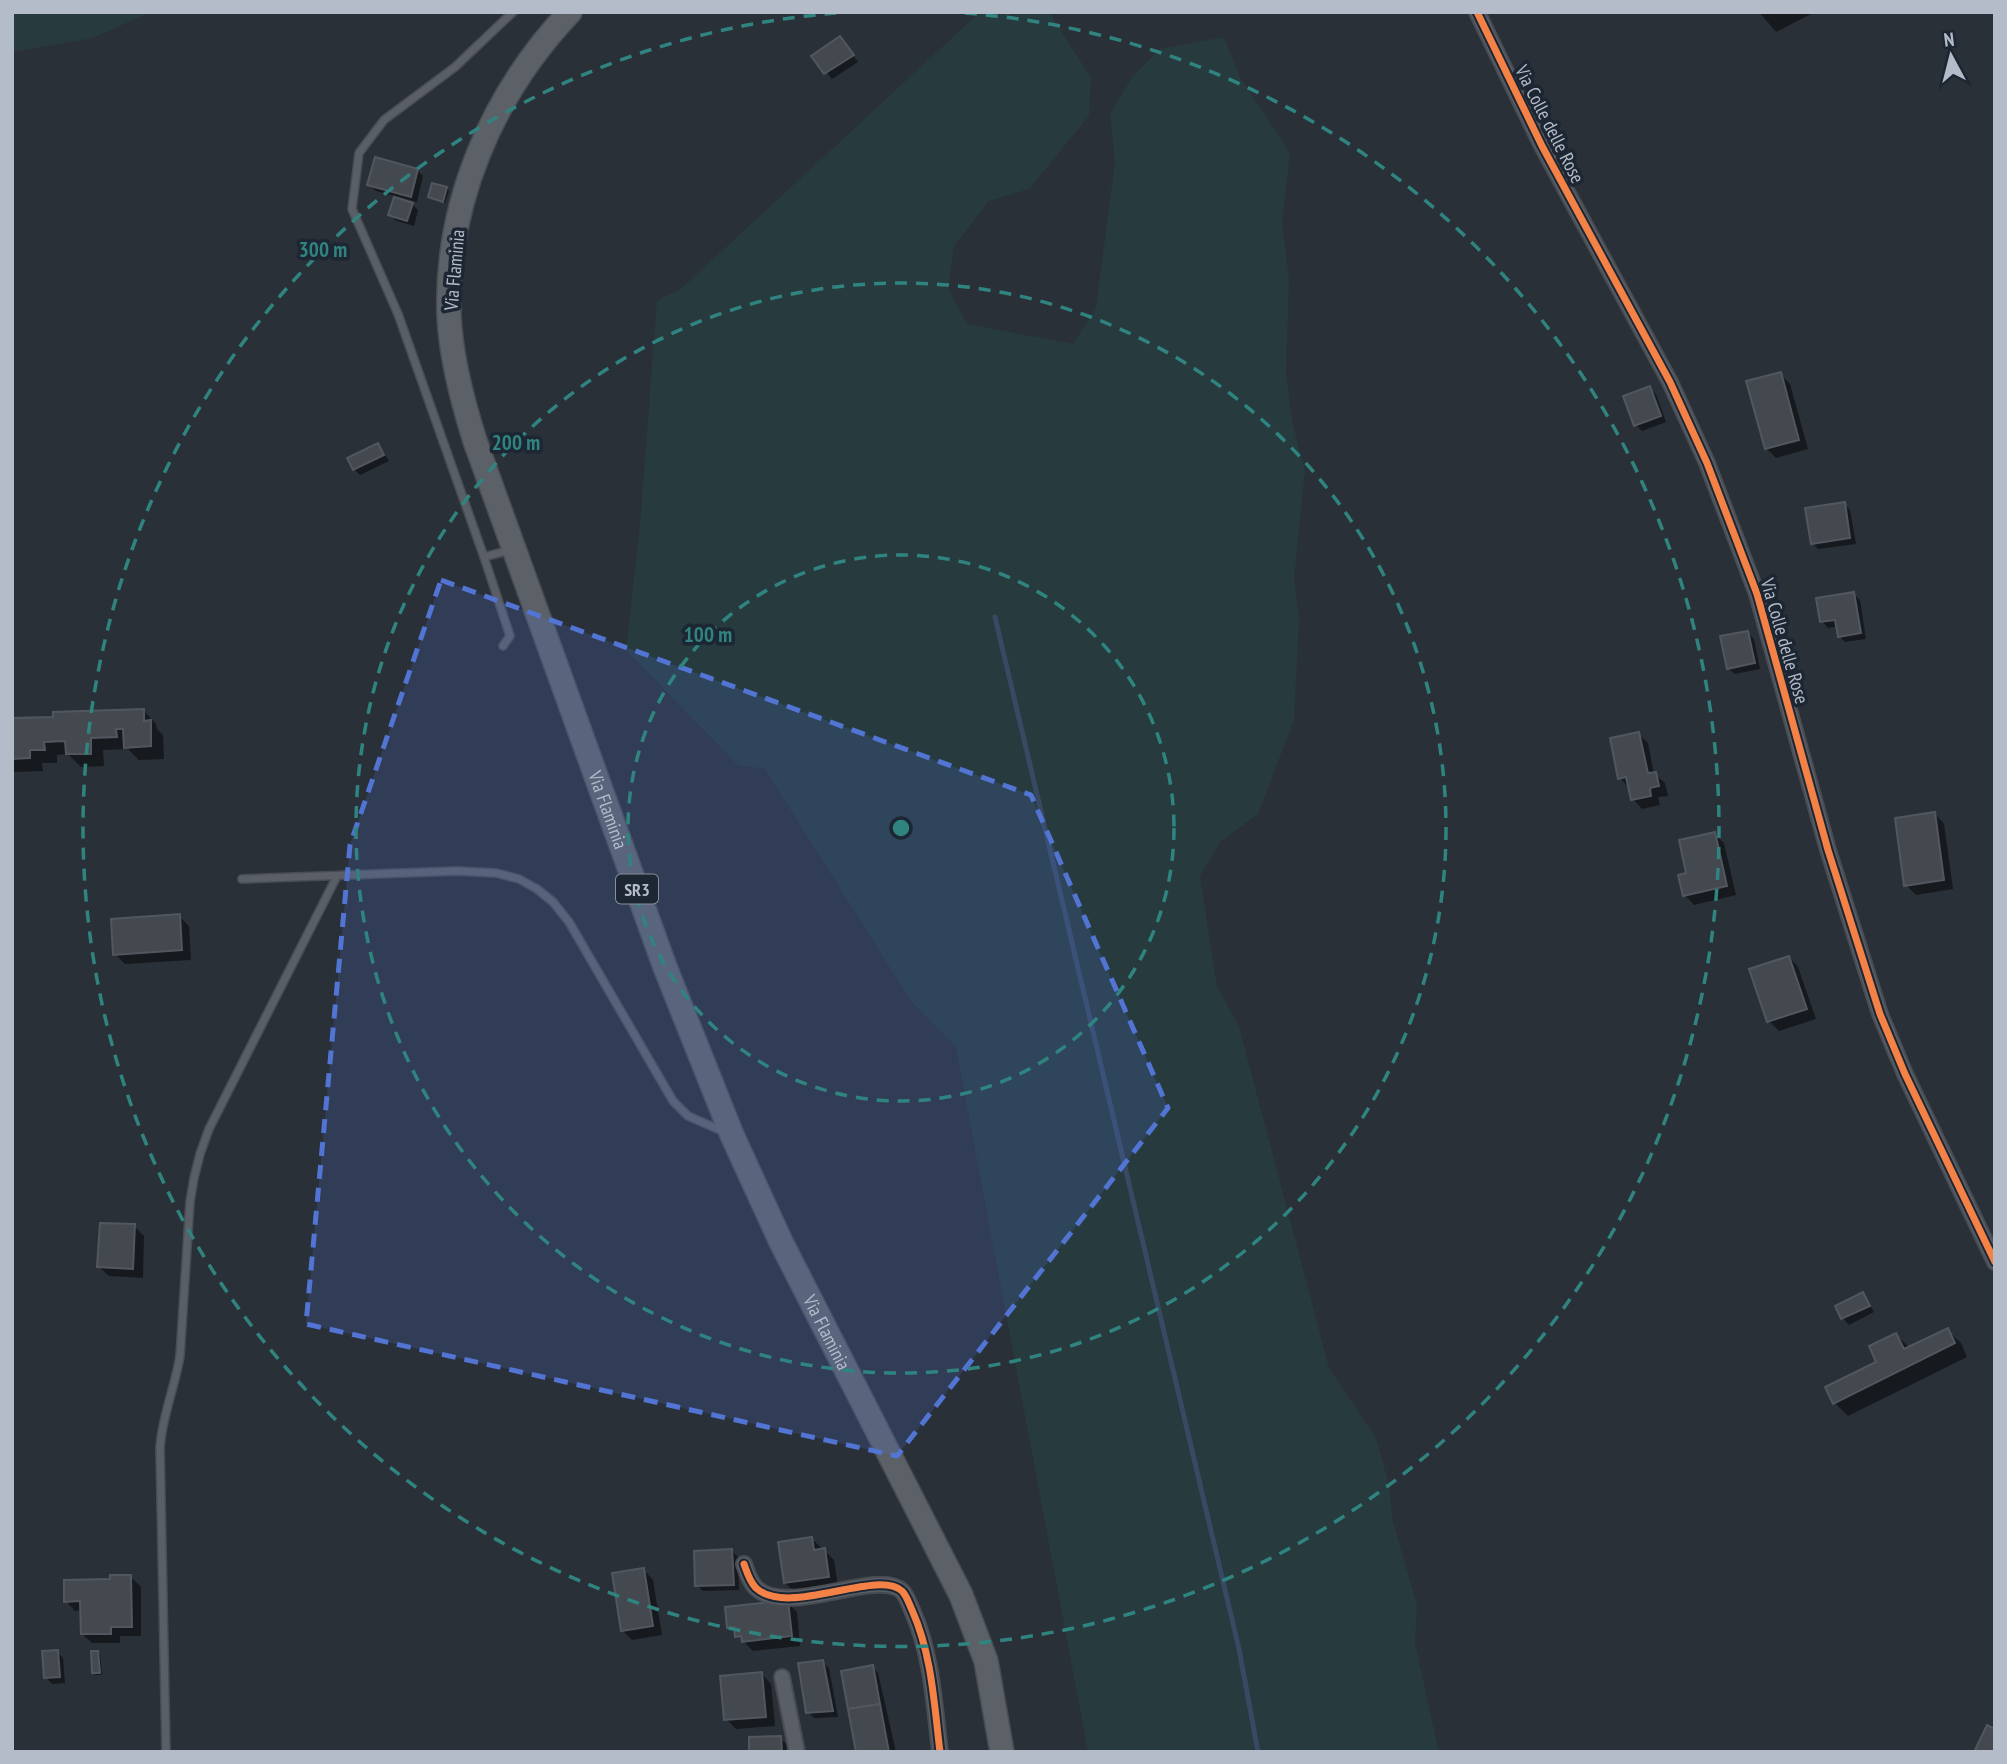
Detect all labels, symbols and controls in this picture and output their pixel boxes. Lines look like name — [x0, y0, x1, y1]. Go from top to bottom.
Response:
north arrow — [1916, 21, 1986, 91]
text: N — [1942, 27, 1955, 52]
street label: Via Colle delle Rose — [1509, 60, 1590, 187]
street label: Via Flaminia — [438, 229, 469, 312]
text: 300 m — [299, 236, 347, 263]
text: 200 m — [492, 429, 540, 456]
street label: Via Colle delle Rose — [1755, 575, 1814, 707]
text: 100 m — [684, 621, 732, 648]
street label: Via Flaminia — [583, 767, 633, 852]
centre of rings — [889, 816, 913, 840]
road number: SR3 — [616, 874, 658, 904]
street label: Via Flaminia — [797, 1290, 856, 1374]

